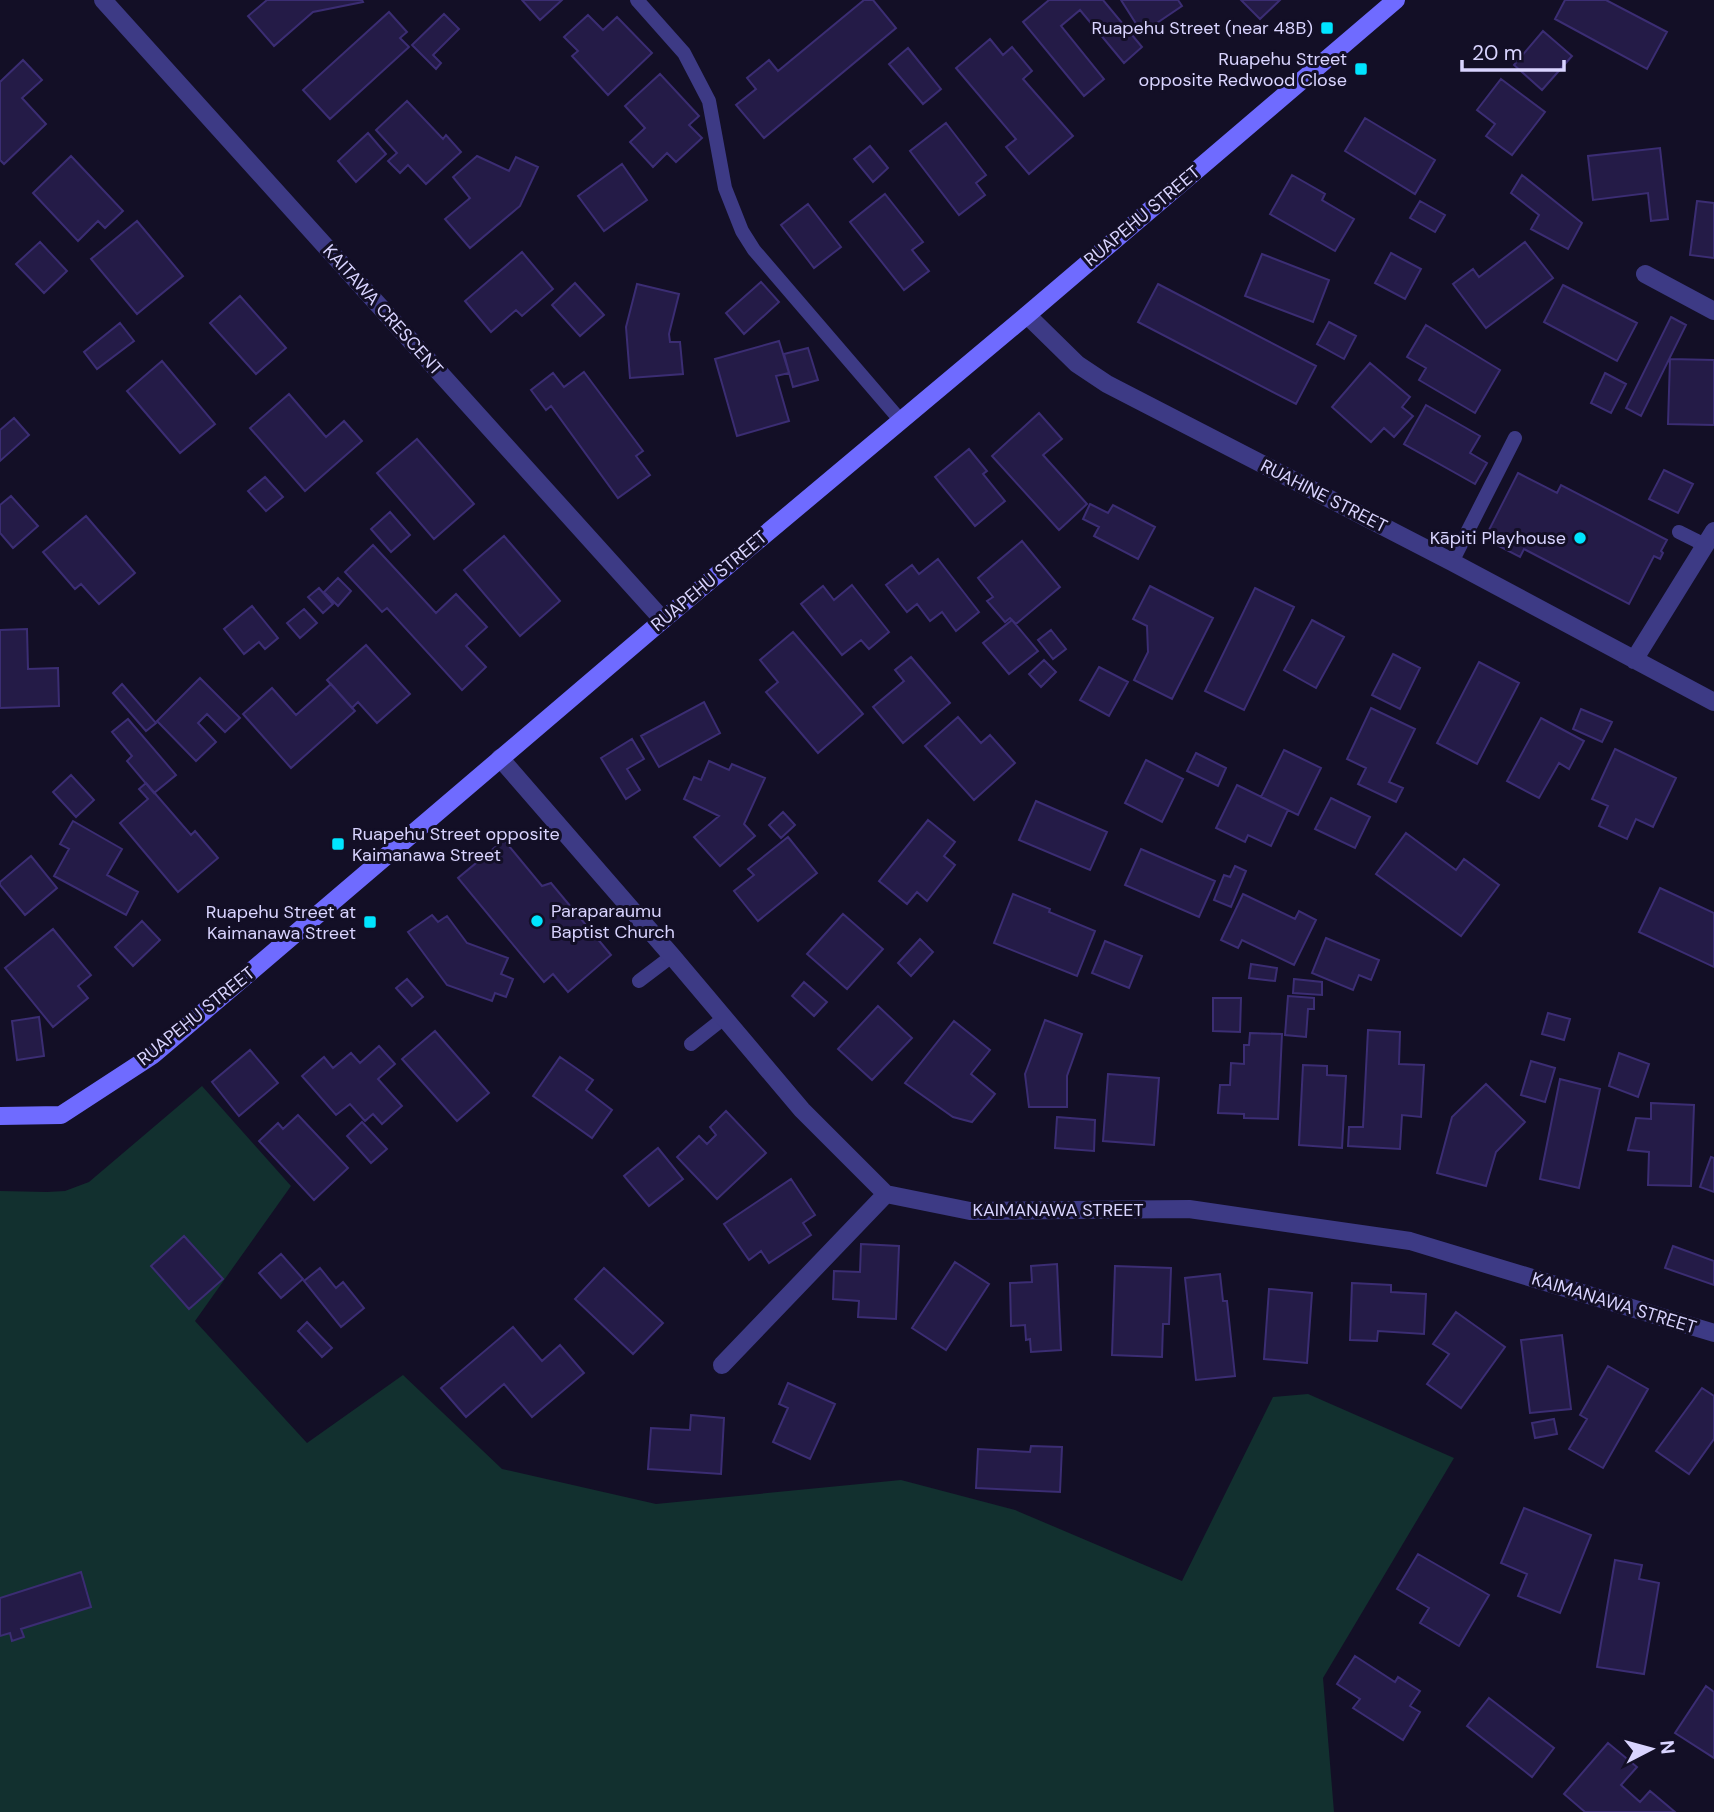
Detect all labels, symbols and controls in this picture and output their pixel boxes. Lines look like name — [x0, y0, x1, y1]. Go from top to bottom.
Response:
place label: Ruapehu Street (near 48B) — [1092, 16, 1313, 40]
marker: Ruapehu Street (near 48B) — [1319, 20, 1335, 36]
scale bar — [1462, 28, 1564, 72]
text: 20 m — [1472, 39, 1523, 67]
place label: Ruapehu Street opposite Redwood Close — [1139, 47, 1347, 92]
marker: Ruapehu Street opposite Redwood Close — [1353, 61, 1369, 77]
street label: RUAPEHU STREET — [1079, 160, 1205, 272]
street label: KAITAWA CRESCENT — [318, 239, 448, 381]
street label: RUAHINE STREET — [1257, 454, 1391, 538]
street label: RUAPEHU STREET — [646, 525, 772, 637]
place label: Kāpiti Playhouse — [1430, 526, 1566, 550]
marker: Kāpiti Playhouse — [1572, 530, 1588, 546]
place label: Ruapehu Street opposite Kaimanawa Street — [352, 822, 560, 867]
marker: Ruapehu Street opposite Kaimanawa Street — [330, 836, 346, 852]
place label: Paraparaumu Baptist Church — [551, 899, 675, 944]
place label: Ruapehu Street at Kaimanawa Street — [206, 900, 356, 945]
marker: Paraparaumu Baptist Church — [529, 913, 545, 929]
marker: Ruapehu Street at Kaimanawa Street — [362, 914, 378, 930]
street label: RUAPEHU STREET — [132, 961, 260, 1071]
street label: KAIMANAWA STREET — [972, 1198, 1144, 1222]
street label: KAIMANAWA STREET — [1529, 1267, 1699, 1339]
north arrow — [1616, 1714, 1686, 1784]
text: N — [1654, 1739, 1681, 1755]

